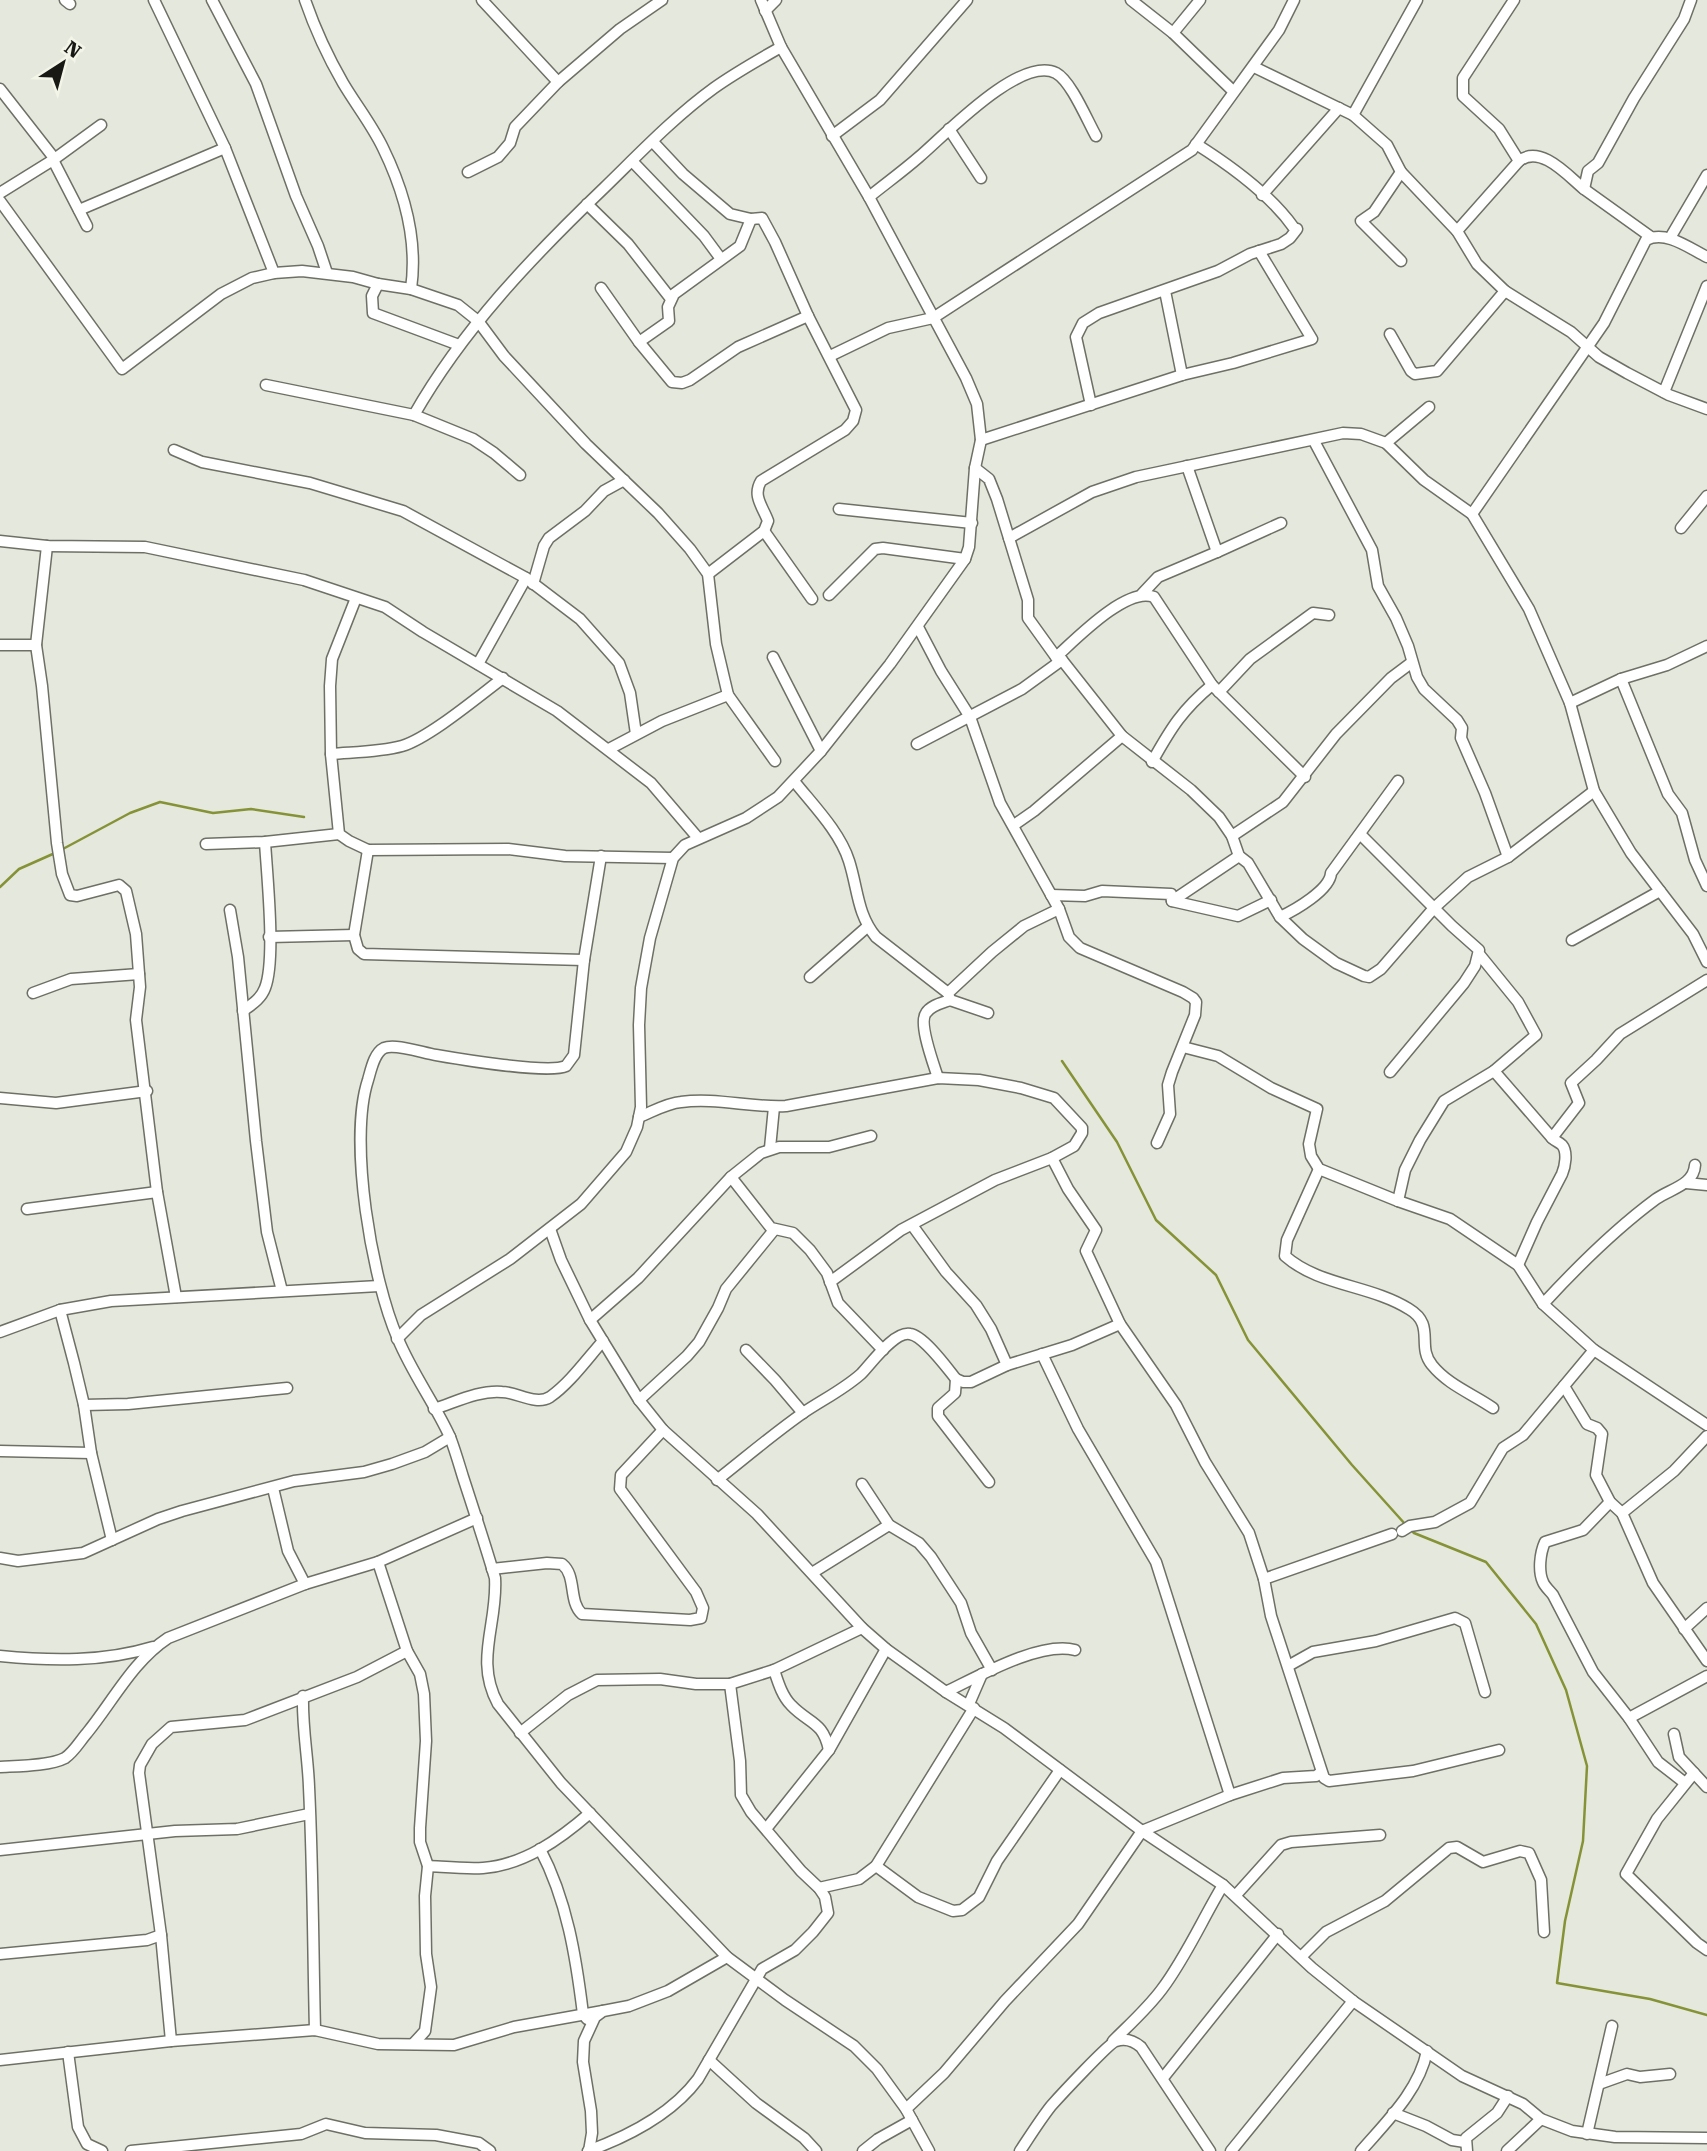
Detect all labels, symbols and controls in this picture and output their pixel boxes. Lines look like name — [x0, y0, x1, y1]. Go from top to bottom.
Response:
north arrow — [28, 28, 98, 98]
text: N — [60, 36, 86, 63]

